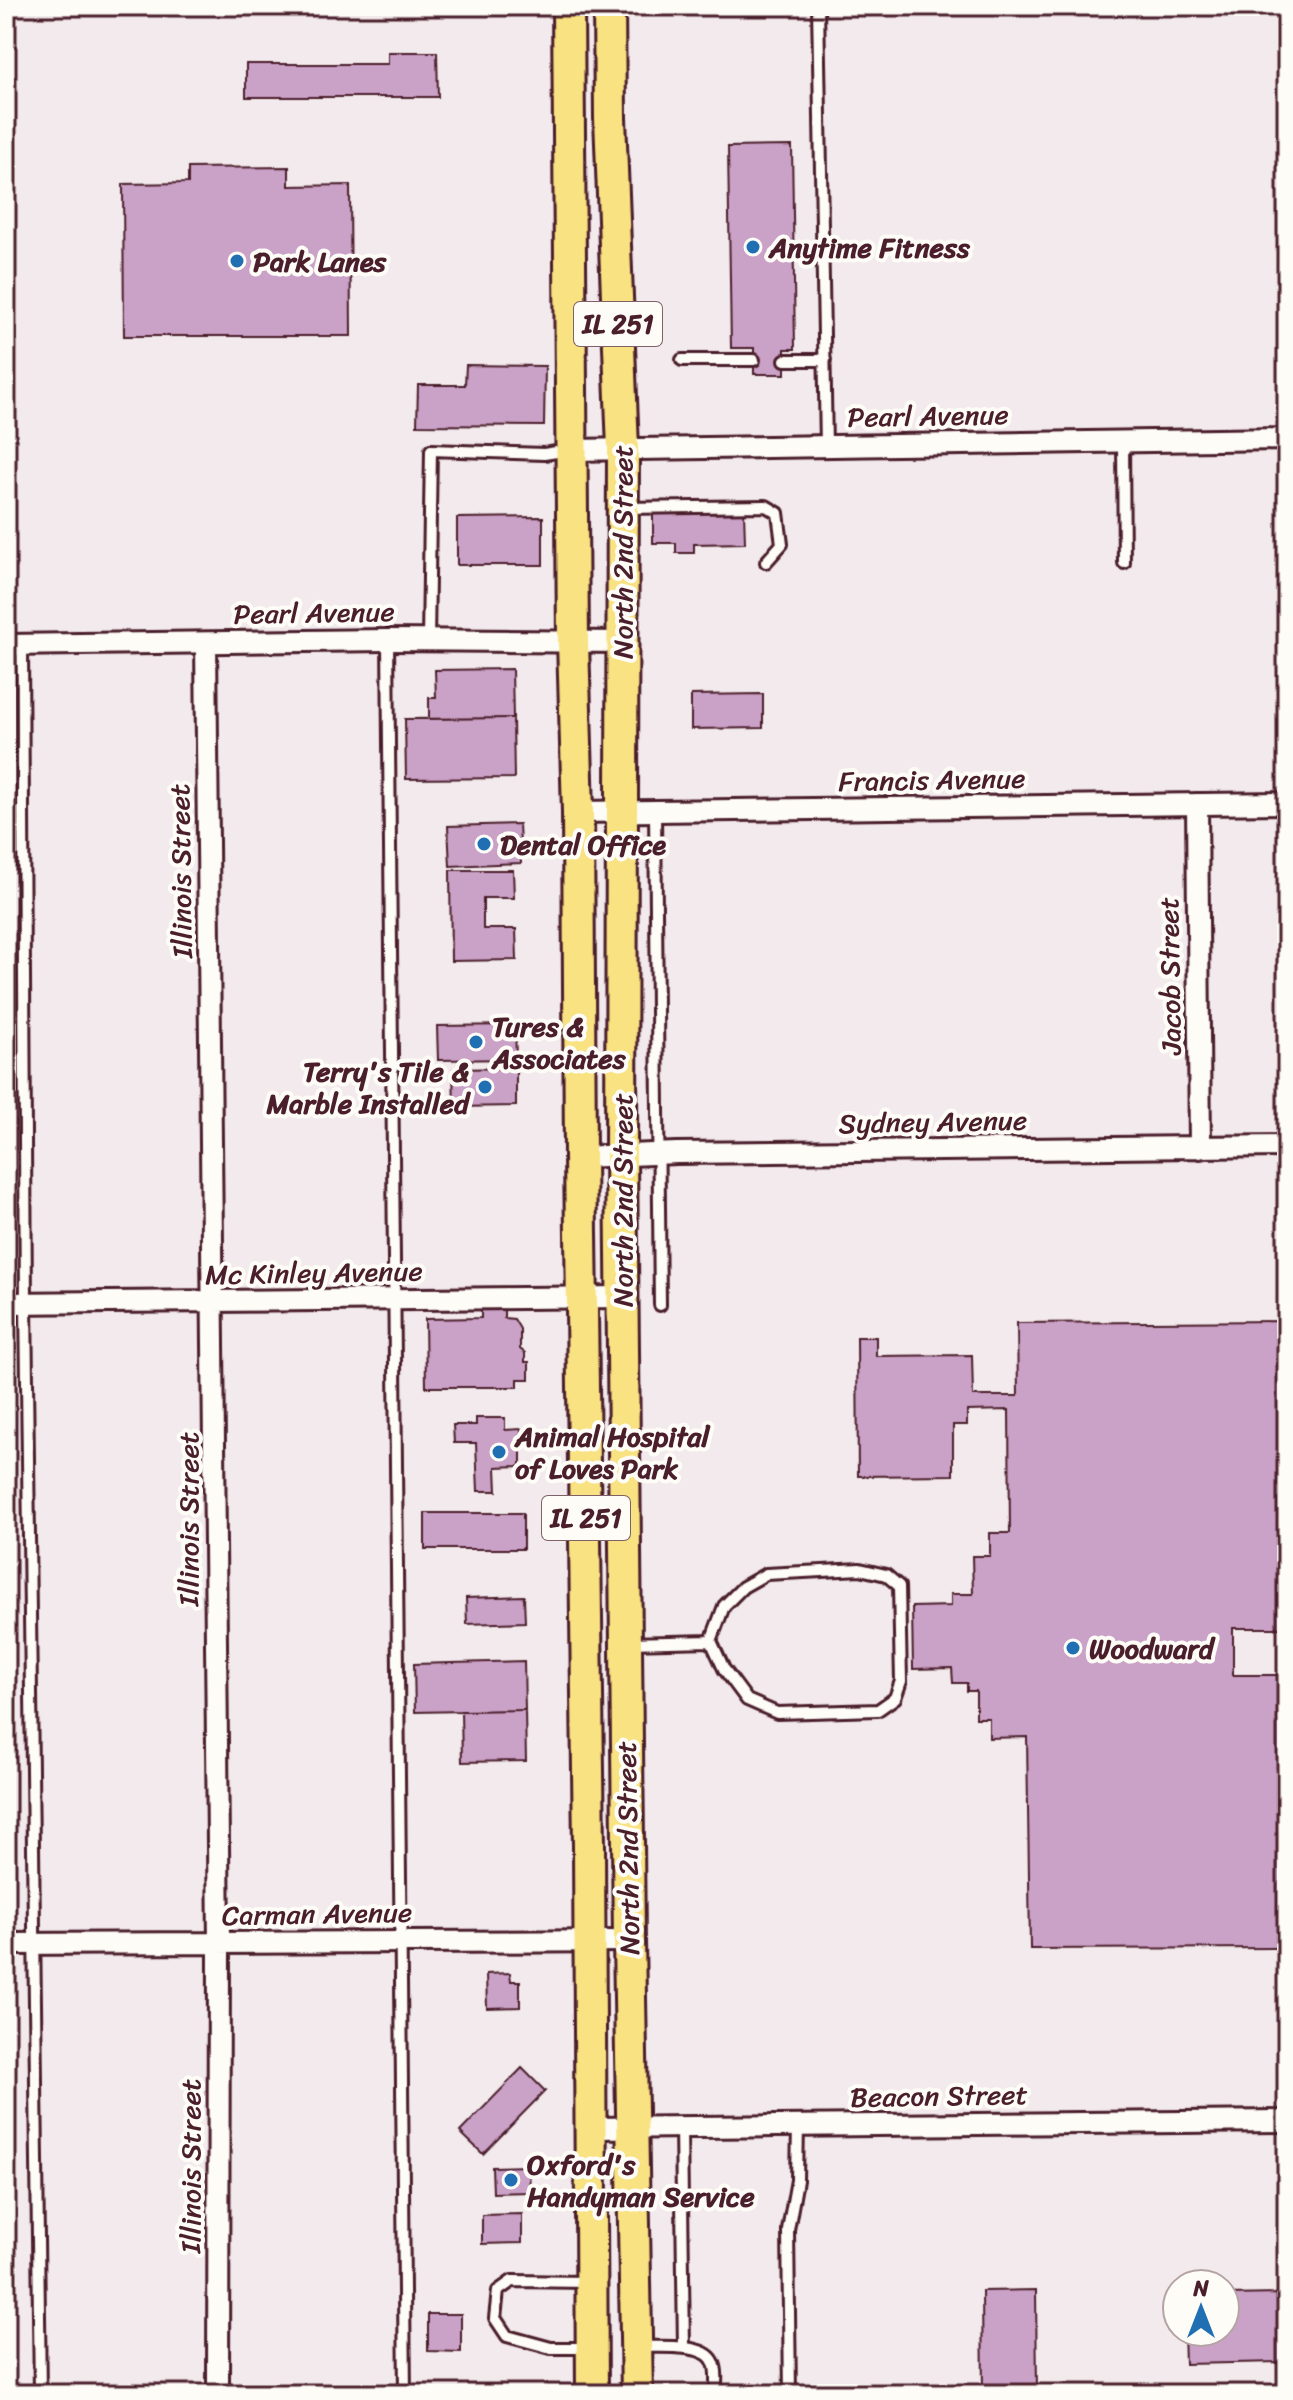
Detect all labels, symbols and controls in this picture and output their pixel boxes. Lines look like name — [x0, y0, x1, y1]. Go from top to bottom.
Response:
place label: Anytime Fitness — [768, 223, 971, 272]
place label: Park Lanes — [253, 237, 387, 286]
marker: Anytime Fitness — [744, 238, 762, 256]
marker: Park Lanes — [228, 252, 246, 270]
road number: IL 251 — [574, 302, 662, 346]
street label: Pearl Avenue — [847, 390, 1009, 442]
street label: North 2nd Street — [598, 445, 647, 659]
street label: Pearl Avenue — [233, 587, 395, 639]
street label: Francis Avenue — [838, 754, 1026, 806]
street label: Illinois Street — [155, 783, 207, 960]
place label: Dental Office — [500, 820, 666, 869]
marker: Dental Office — [475, 835, 493, 853]
street label: Jacob Street — [1144, 897, 1196, 1056]
place label: Tures & Associates — [491, 1002, 627, 1083]
marker: Tures & Associates — [467, 1033, 485, 1051]
place label: Terry's Tile & Marble Installed — [266, 1047, 471, 1128]
marker: Terry's Tile & Marble Installed — [476, 1078, 494, 1096]
street label: North 2nd Street — [598, 1093, 647, 1307]
street label: Sydney Avenue — [838, 1096, 1028, 1148]
street label: Mc Kinley Avenue — [205, 1247, 423, 1299]
place label: Animal Hospital of Loves Park — [514, 1412, 710, 1493]
street label: Illinois Street — [164, 1432, 213, 1607]
marker: Animal Hospital of Loves Park — [490, 1443, 508, 1461]
road number: IL 251 — [542, 1496, 630, 1540]
place label: Woodward — [1089, 1624, 1216, 1673]
marker: Woodward — [1064, 1639, 1082, 1657]
street label: North 2nd Street — [602, 1741, 654, 1955]
street label: Carman Avenue — [221, 1888, 413, 1940]
street label: Beacon Street — [850, 2070, 1028, 2122]
street label: Illinois Street — [166, 2079, 215, 2254]
place label: Oxford's Handyman Service — [527, 2140, 755, 2221]
marker: Oxford's Handyman Service — [502, 2171, 520, 2189]
north arrow — [1161, 2268, 1241, 2348]
text: N — [1192, 2269, 1209, 2308]

